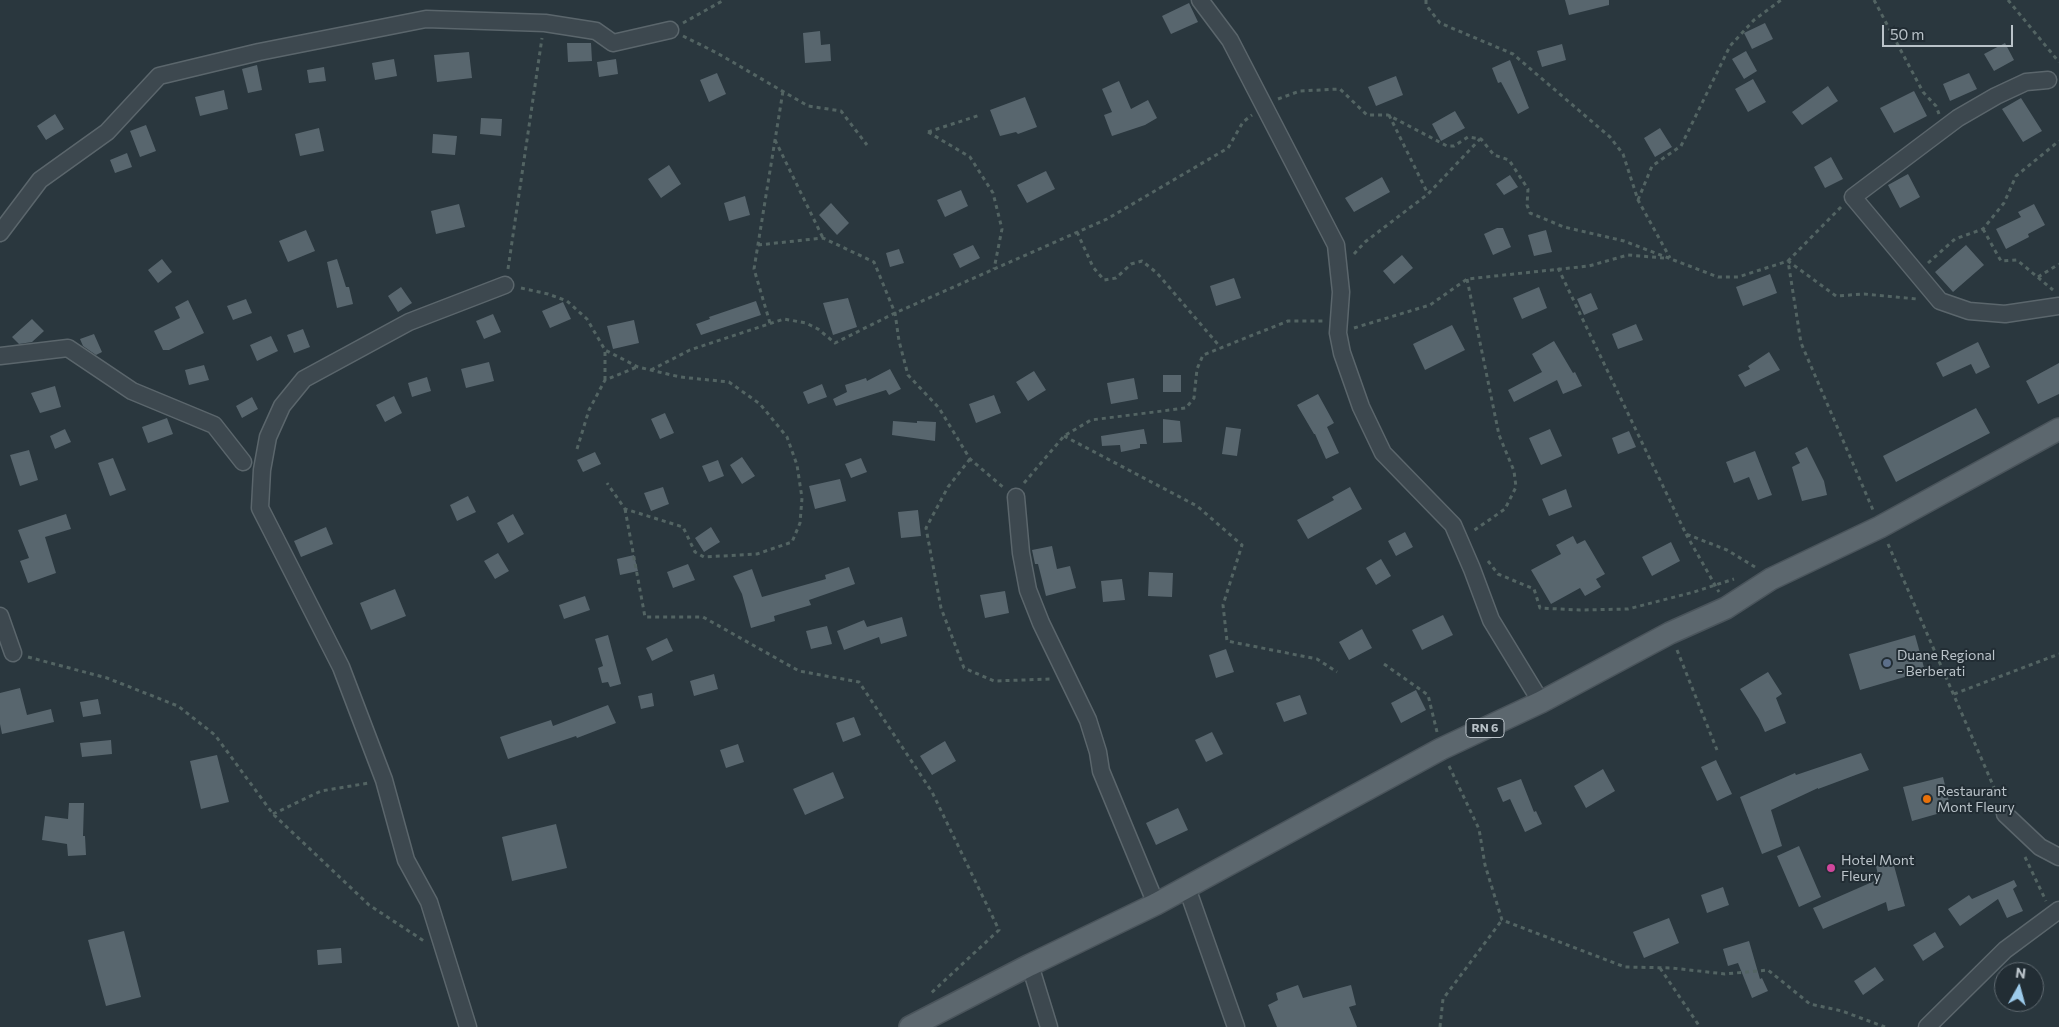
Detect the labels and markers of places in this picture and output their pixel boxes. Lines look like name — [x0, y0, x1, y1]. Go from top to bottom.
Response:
place label: Duane Regional - Berberati — [1897, 647, 1995, 680]
marker: Duane Regional - Berberati — [1881, 657, 1893, 669]
place label: Restaurant Mont Fleury — [1937, 783, 2015, 816]
marker: Restaurant Mont Fleury — [1921, 793, 1933, 805]
place label: Hotel Mont Fleury — [1841, 852, 1915, 884]
marker: Hotel Mont Fleury — [1825, 862, 1837, 874]

